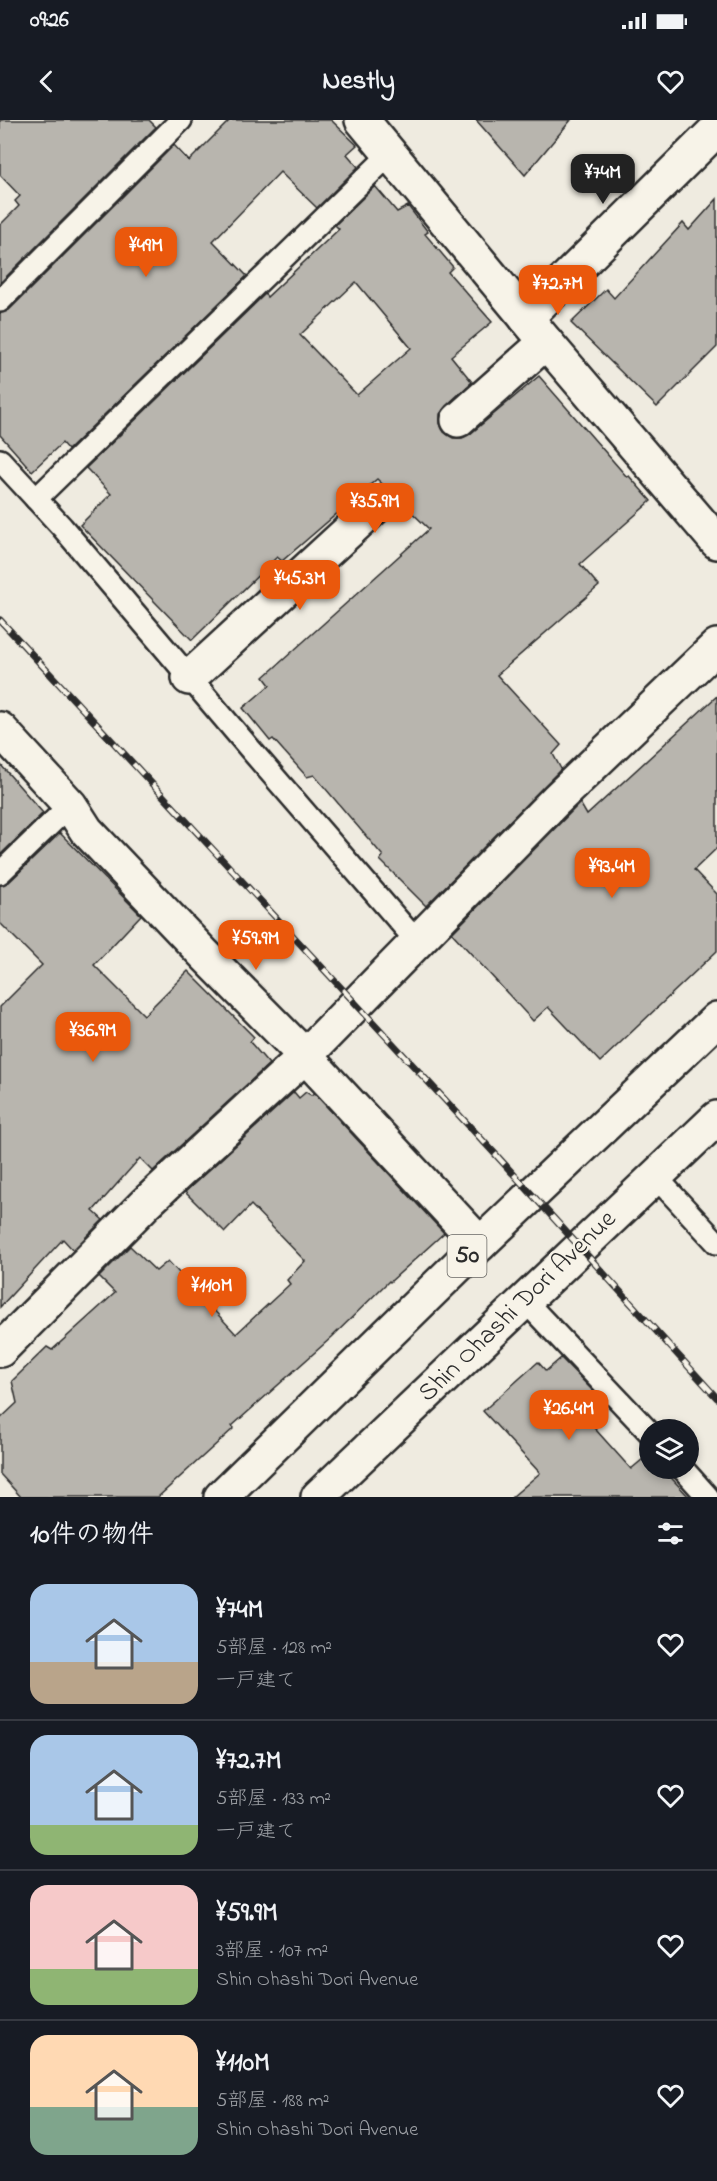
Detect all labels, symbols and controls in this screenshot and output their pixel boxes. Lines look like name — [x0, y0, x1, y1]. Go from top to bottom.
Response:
text: 09:26 — [30, 5, 69, 37]
text: Nestly — [322, 62, 395, 101]
icon: back — [30, 65, 63, 98]
icon: heart — [654, 65, 687, 98]
pin: ¥74M — [567, 154, 639, 205]
text: ¥74M — [585, 159, 621, 188]
pin: ¥49M — [110, 227, 182, 278]
text: ¥49M — [129, 232, 163, 261]
pin: ¥72.7M — [509, 265, 607, 316]
text: ¥72.7M — [533, 270, 583, 299]
pin: ¥35.9M — [326, 483, 424, 534]
text: ¥35.9M — [350, 488, 400, 517]
pin: ¥45.3M — [251, 560, 349, 611]
text: ¥45.3M — [274, 565, 326, 594]
pin: ¥93.4M — [563, 848, 661, 899]
text: ¥93.4M — [589, 853, 635, 882]
pin: ¥59.9M — [207, 920, 305, 971]
text: ¥59.9M — [232, 925, 280, 954]
pin: ¥36.9M — [44, 1012, 142, 1063]
text: ¥36.9M — [69, 1017, 117, 1046]
street label: Shin Ohashi Dori Avenue — [410, 1202, 626, 1412]
road number: 50 — [448, 1235, 486, 1277]
pin: ¥110M — [170, 1267, 254, 1318]
text: ¥110M — [191, 1272, 233, 1301]
pin: ¥26.4M — [520, 1390, 618, 1441]
text: ¥26.4M — [544, 1395, 595, 1424]
map controls — [639, 1419, 699, 1479]
button: layers — [639, 1419, 699, 1479]
text: 10件の物件 — [30, 1517, 154, 1555]
icon: filters — [654, 1517, 687, 1550]
text: ¥74M — [216, 1592, 263, 1630]
icon: home — [78, 1608, 150, 1680]
icon: heart — [654, 1628, 687, 1661]
text: 5部屋 · 128 m² — [216, 1634, 332, 1663]
text: 一戸建て — [216, 1667, 296, 1696]
text: ¥72.7M — [216, 1743, 282, 1781]
icon: home — [78, 1759, 150, 1831]
icon: heart — [654, 1779, 687, 1812]
text: 5部屋 · 133 m² — [216, 1785, 331, 1814]
text: 一戸建て — [216, 1818, 296, 1847]
text: ¥59.9M — [216, 1895, 278, 1933]
icon: home — [78, 1909, 150, 1981]
icon: heart — [654, 1929, 687, 1962]
text: 3部屋 · 107 m² — [216, 1937, 328, 1966]
text: Shin Ohashi Dori Avenue — [216, 1966, 418, 1995]
text: ¥110M — [216, 2045, 270, 2083]
icon: home — [78, 2059, 150, 2131]
icon: heart — [654, 2079, 687, 2112]
text: 5部屋 · 188 m² — [216, 2087, 330, 2116]
text: Shin Ohashi Dori Avenue — [216, 2116, 418, 2145]

